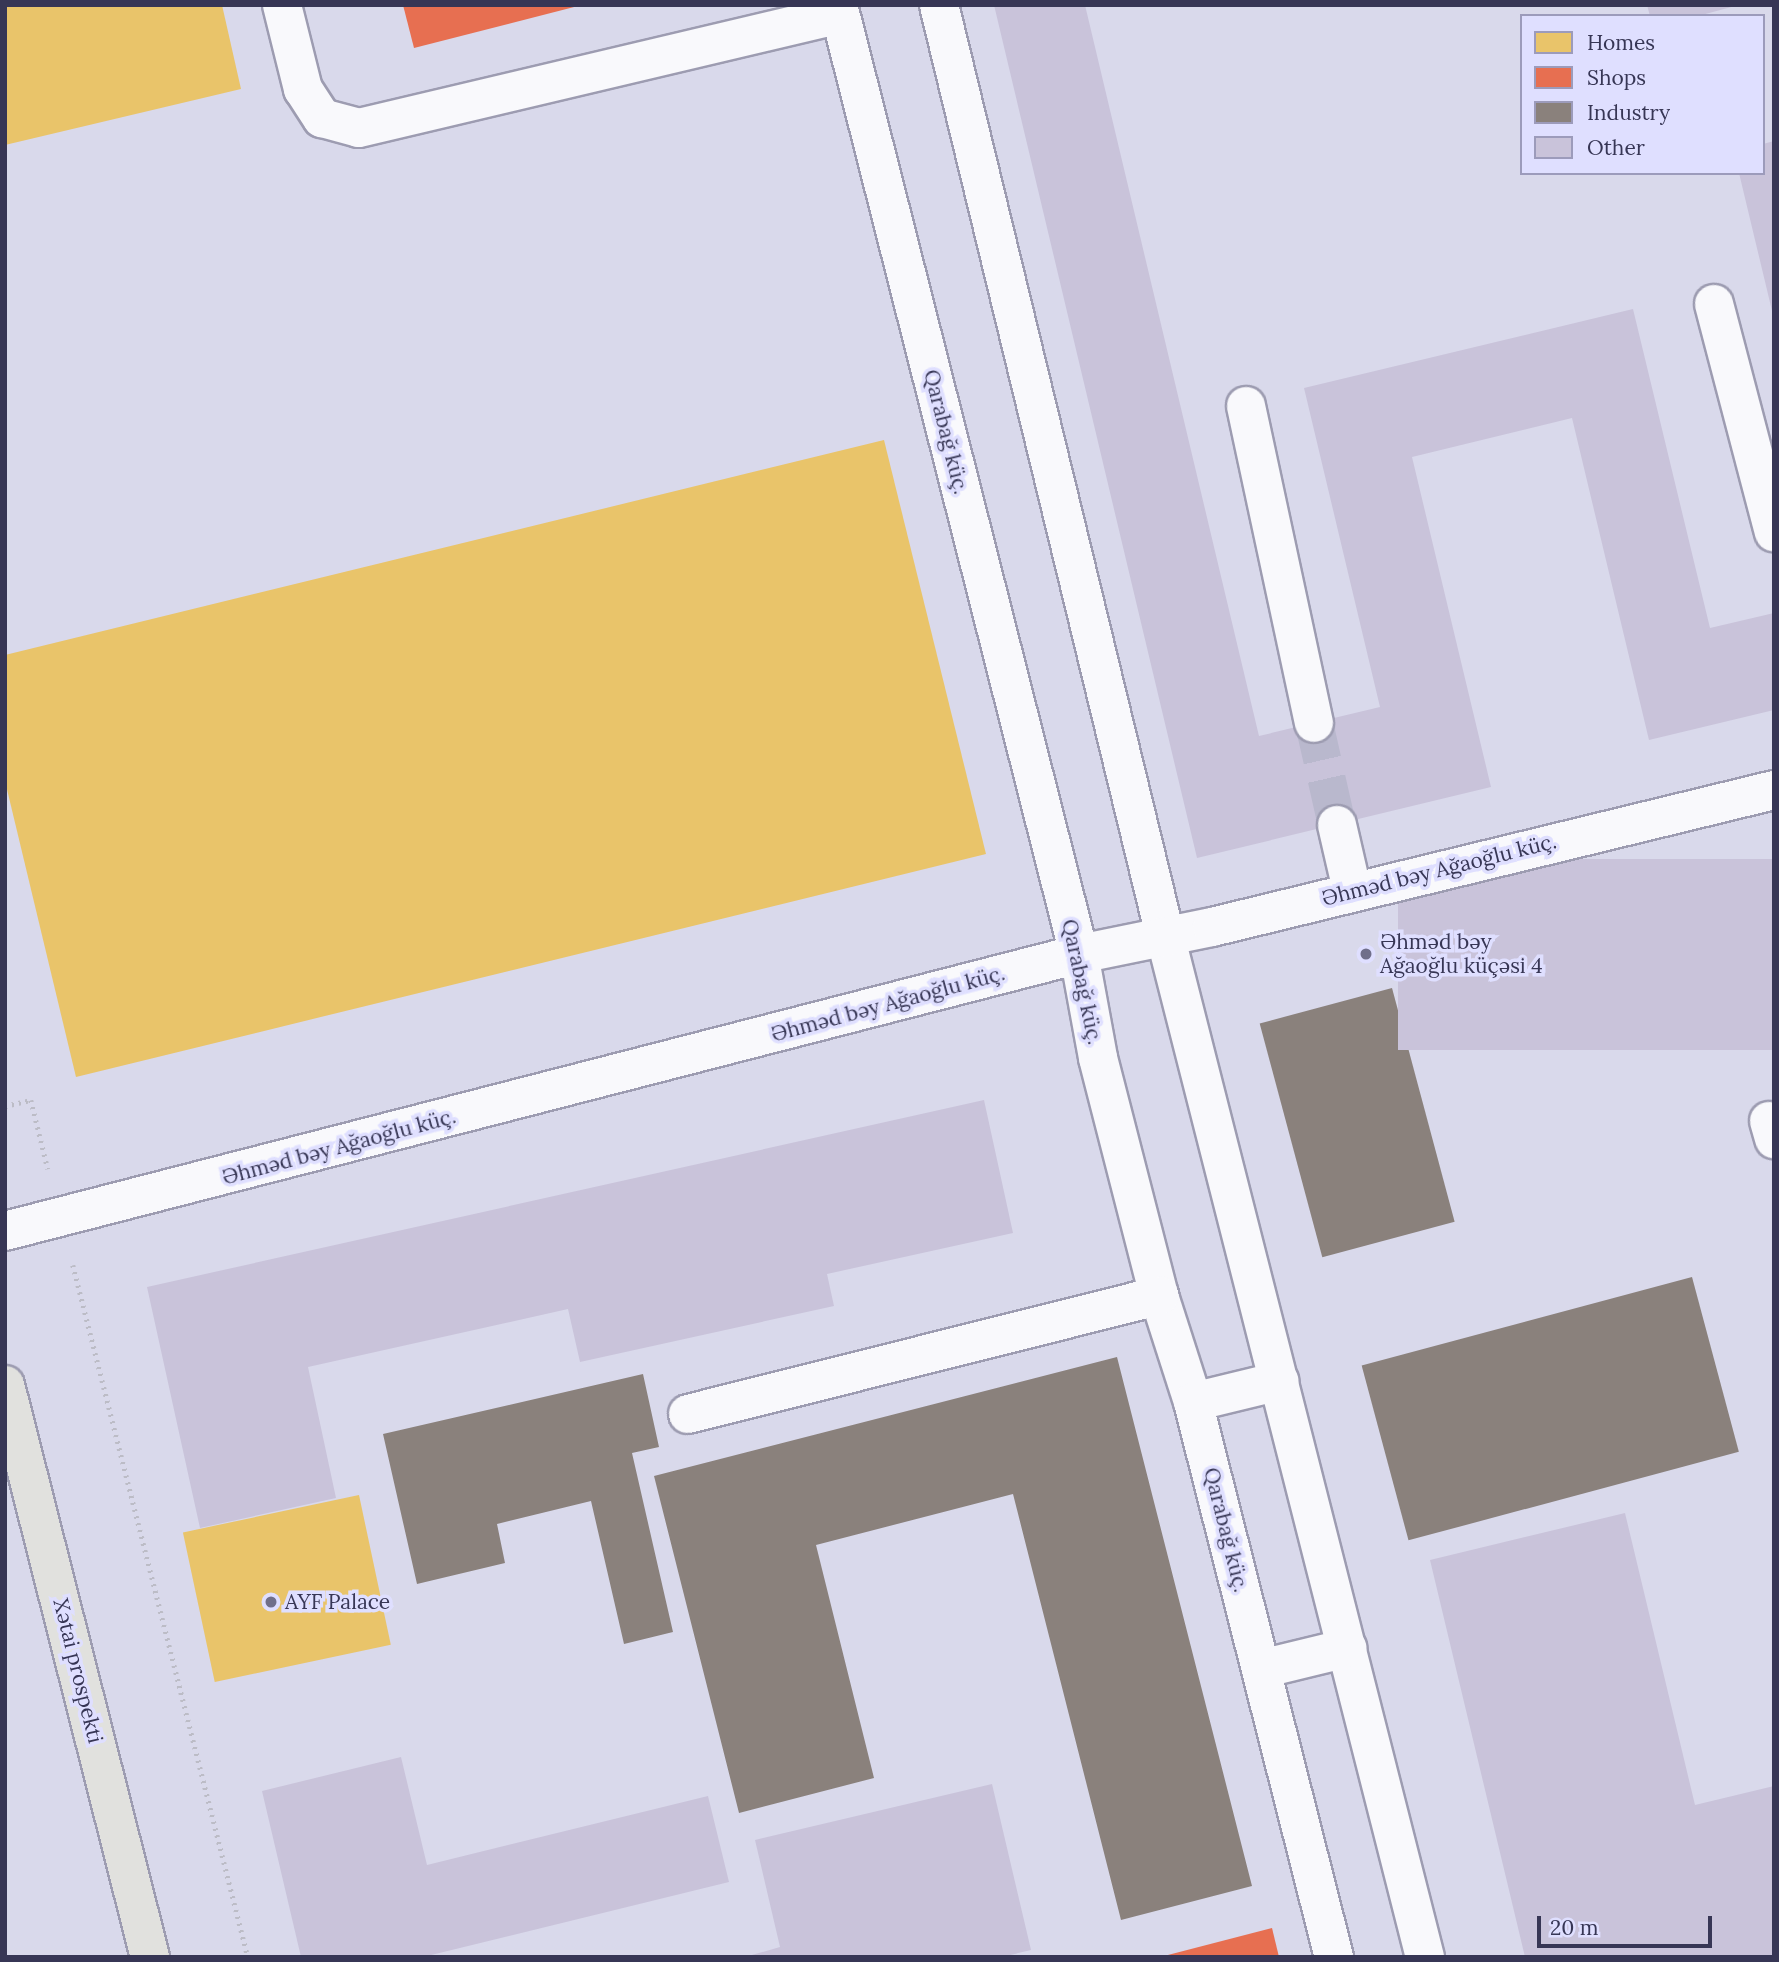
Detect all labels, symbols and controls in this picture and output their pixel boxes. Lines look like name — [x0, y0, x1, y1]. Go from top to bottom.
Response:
legend — [1520, 14, 1765, 175]
text: Homes — [1587, 29, 1655, 56]
text: Shops — [1587, 64, 1646, 91]
text: Industry — [1587, 99, 1670, 126]
text: Other — [1587, 134, 1645, 161]
street label: Qarabağ küç. — [918, 367, 974, 497]
street label: Əhməd bəy Ağaoğlu küç. — [1319, 829, 1559, 911]
street label: Qarabağ küç. — [1056, 917, 1108, 1047]
place label: Əhməd bəy Ağaoğlu küçəsi 4 — [1380, 929, 1543, 979]
marker: Əhməd bəy Ağaoğlu küçəsi 4 — [1358, 946, 1374, 962]
street label: Əhməd bəy Ağaoğlu küç. — [768, 961, 1008, 1047]
street label: Əhməd bəy Ağaoğlu küç. — [219, 1104, 459, 1190]
street label: Qarabağ küç. — [1198, 1465, 1254, 1595]
place label: AYF Palace — [285, 1589, 390, 1615]
marker: AYF Palace — [263, 1594, 279, 1610]
street label: Xətai prospekti — [48, 1596, 108, 1746]
scale bar — [1541, 1902, 1716, 1946]
text: 20 m — [1550, 1914, 1599, 1941]

